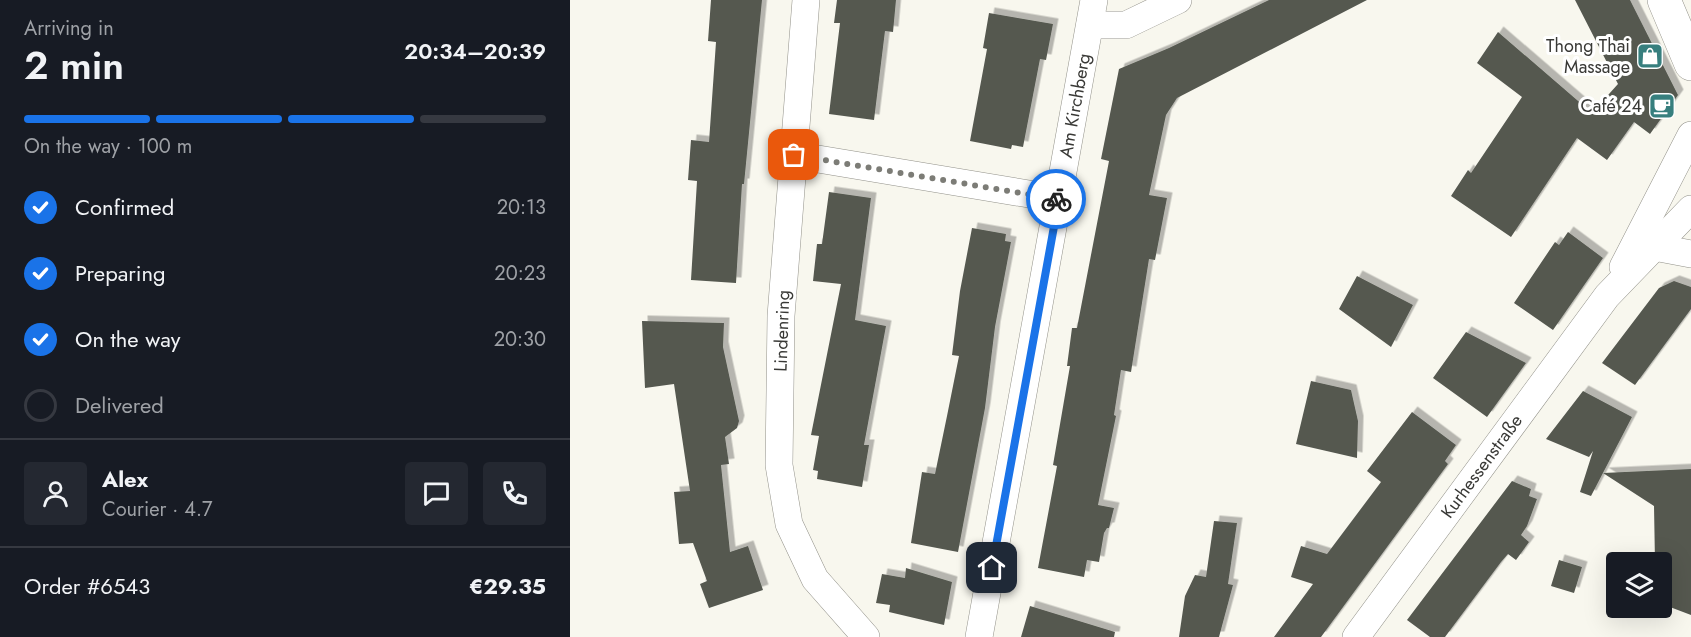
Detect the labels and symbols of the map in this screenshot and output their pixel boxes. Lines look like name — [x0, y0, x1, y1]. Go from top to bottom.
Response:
place label: Thong Thai Massage — [1546, 33, 1630, 80]
shop icon: Thong Thai Massage — [1635, 41, 1665, 71]
street label: Am Kirchberg — [1053, 51, 1097, 160]
cafe icon: Café 24 — [1647, 91, 1677, 121]
place label: Café 24 — [1580, 93, 1642, 119]
pin — [768, 129, 819, 180]
courier — [1026, 169, 1086, 229]
street label: Lindenring — [768, 290, 796, 372]
street label: Kurhessenstraße — [1435, 409, 1529, 524]
pin — [966, 542, 1017, 593]

